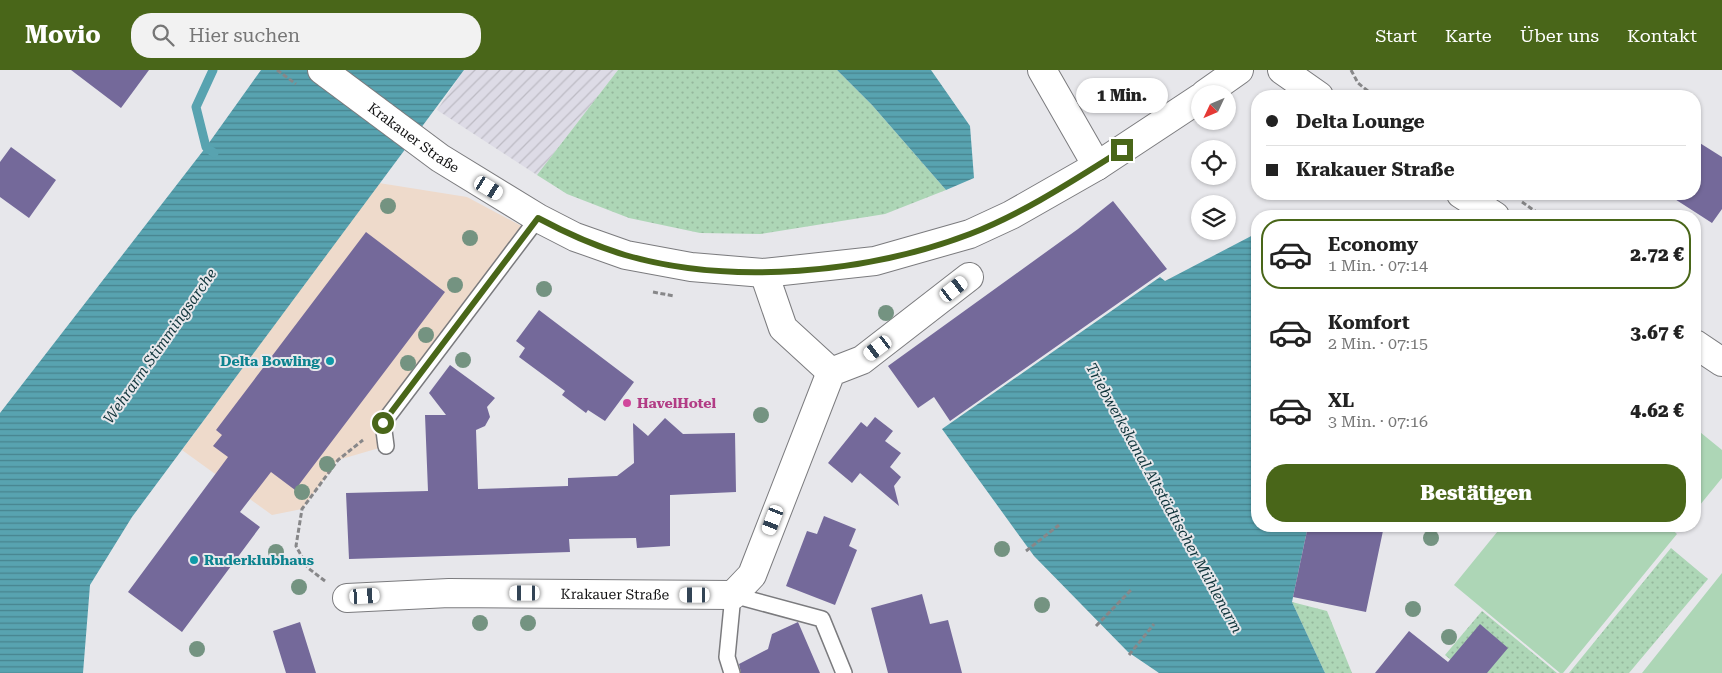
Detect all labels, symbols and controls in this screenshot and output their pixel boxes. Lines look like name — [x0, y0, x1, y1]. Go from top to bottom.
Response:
search box — [131, 13, 481, 58]
text: Movio — [25, 21, 101, 49]
icon: search — [149, 21, 177, 49]
text: Hier suchen — [189, 24, 300, 47]
text: Start — [1375, 25, 1417, 46]
text: Karte — [1445, 25, 1492, 46]
text: Über uns — [1520, 25, 1599, 46]
text: Kontakt — [1627, 25, 1697, 46]
callout: 1 Min. — [1076, 78, 1168, 112]
north arrow — [1191, 85, 1236, 130]
map controls — [1191, 85, 1236, 240]
text: 1 Min. — [1097, 86, 1147, 105]
street label: Krakauer Straße — [365, 99, 462, 176]
text: Delta Lounge — [1296, 110, 1425, 133]
route end — [1111, 139, 1133, 161]
button: locate — [1191, 140, 1236, 185]
text: Krakauer Straße — [1296, 158, 1455, 181]
car — [472, 174, 505, 202]
button: layers — [1191, 195, 1236, 240]
icon: car — [1268, 232, 1313, 277]
text: Economy — [1328, 233, 1418, 256]
text: 2.72 € — [1630, 243, 1684, 266]
text: 1 Min. · 07:14 — [1328, 256, 1428, 275]
water label: Wehrarm Stimmingsarche — [100, 265, 221, 427]
car — [937, 274, 970, 304]
icon: car — [1268, 310, 1313, 355]
text: Komfort — [1328, 311, 1410, 334]
text: 3.67 € — [1630, 321, 1684, 344]
car — [861, 333, 894, 363]
text: 2 Min. · 07:15 — [1328, 334, 1428, 353]
place label: Delta Bowling — [220, 353, 320, 369]
marker: Delta Bowling — [324, 355, 336, 367]
water label: Triebwerkskanal Altstädtischer Mühlenarm — [1082, 360, 1246, 636]
icon: car — [1268, 388, 1313, 433]
text: XL — [1328, 389, 1354, 412]
place label: HavelHotel — [637, 395, 716, 411]
marker: HavelHotel — [621, 397, 633, 409]
text: 4.62 € — [1630, 399, 1684, 422]
route start — [372, 412, 394, 434]
text: 3 Min. · 07:16 — [1328, 412, 1428, 431]
button: Bestätigen — [1266, 464, 1686, 522]
car — [760, 503, 785, 537]
place label: Ruderklubhaus — [204, 552, 314, 568]
marker: Ruderklubhaus — [188, 554, 200, 566]
car — [510, 586, 540, 601]
street label: Krakauer Straße — [560, 586, 670, 603]
car — [349, 588, 380, 604]
car — [680, 588, 710, 603]

